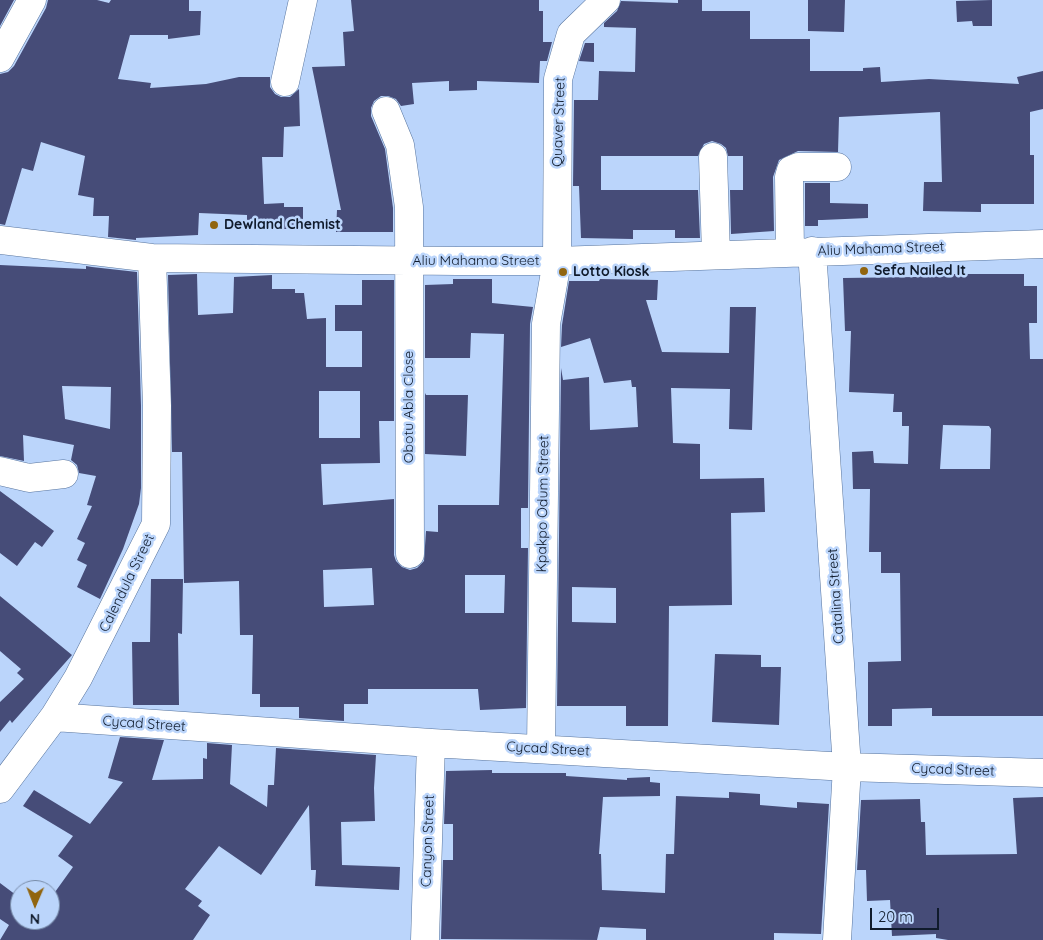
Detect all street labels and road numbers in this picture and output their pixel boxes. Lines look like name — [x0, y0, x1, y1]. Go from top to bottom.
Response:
street label: Quaver Street — [549, 77, 569, 167]
street label: Aliu Mahama Street — [817, 238, 945, 260]
street label: Aliu Mahama Street — [413, 253, 539, 269]
street label: Obotu Abla Close — [401, 351, 417, 463]
street label: Kpakpo Odum Street — [533, 435, 553, 573]
street label: Calendula Street — [96, 531, 158, 635]
street label: Catalina Street — [824, 548, 848, 644]
street label: Cycad Street — [102, 713, 186, 735]
street label: Cycad Street — [506, 738, 590, 760]
street label: Cycad Street — [911, 760, 995, 780]
street label: Canyon Street — [418, 795, 438, 887]

